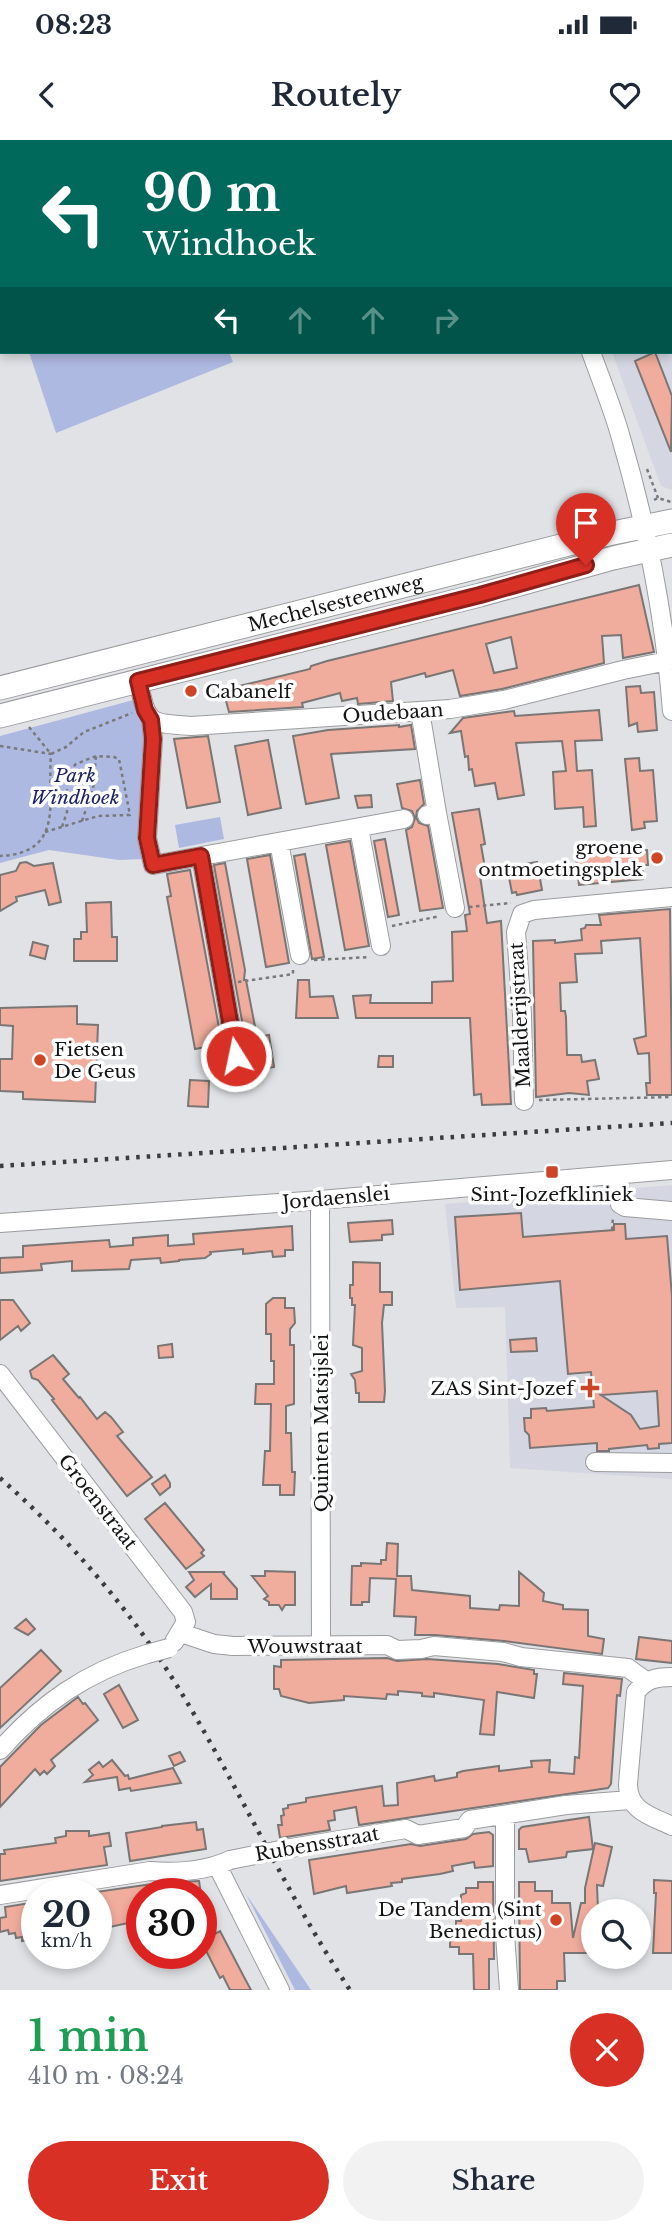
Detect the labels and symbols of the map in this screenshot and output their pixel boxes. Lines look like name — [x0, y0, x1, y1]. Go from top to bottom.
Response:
pin — [556, 493, 616, 565]
street label: Mechelsesteenweg — [246, 570, 426, 636]
place label: Cabanelf — [205, 680, 294, 703]
marker: Cabanelf — [183, 683, 199, 699]
street label: Oudebaan — [342, 698, 444, 728]
park label: Park Windhoek — [30, 764, 120, 809]
place label: groene ontmoetingsplek — [478, 836, 643, 881]
marker: groene ontmoetingsplek — [649, 850, 665, 866]
street label: Maalderijstraat — [505, 941, 535, 1089]
position arrow — [199, 1019, 273, 1093]
place label: Fietsen De Geus — [54, 1038, 136, 1083]
marker: Fietsen De Geus — [32, 1052, 48, 1068]
marker: Sint-Jozefkliniek — [544, 1164, 560, 1180]
street label: Jordaenslei — [278, 1182, 391, 1214]
place label: Sint-Jozefkliniek — [471, 1183, 634, 1206]
street label: Quinten Matsijslei — [310, 1333, 333, 1512]
place label: ZAS Sint-Jozef — [431, 1377, 576, 1400]
marker: ZAS Sint-Jozef — [580, 1378, 600, 1398]
street label: Groenstraat — [54, 1450, 143, 1555]
street label: Wouwstraat — [246, 1635, 363, 1658]
street label: Rubensstraat — [253, 1822, 382, 1866]
speed limit sign: 30 — [126, 1878, 217, 1969]
place label: De Tandem (Sint Benedictus) — [378, 1898, 543, 1943]
marker: De Tandem (Sint Benedictus) — [548, 1912, 564, 1928]

